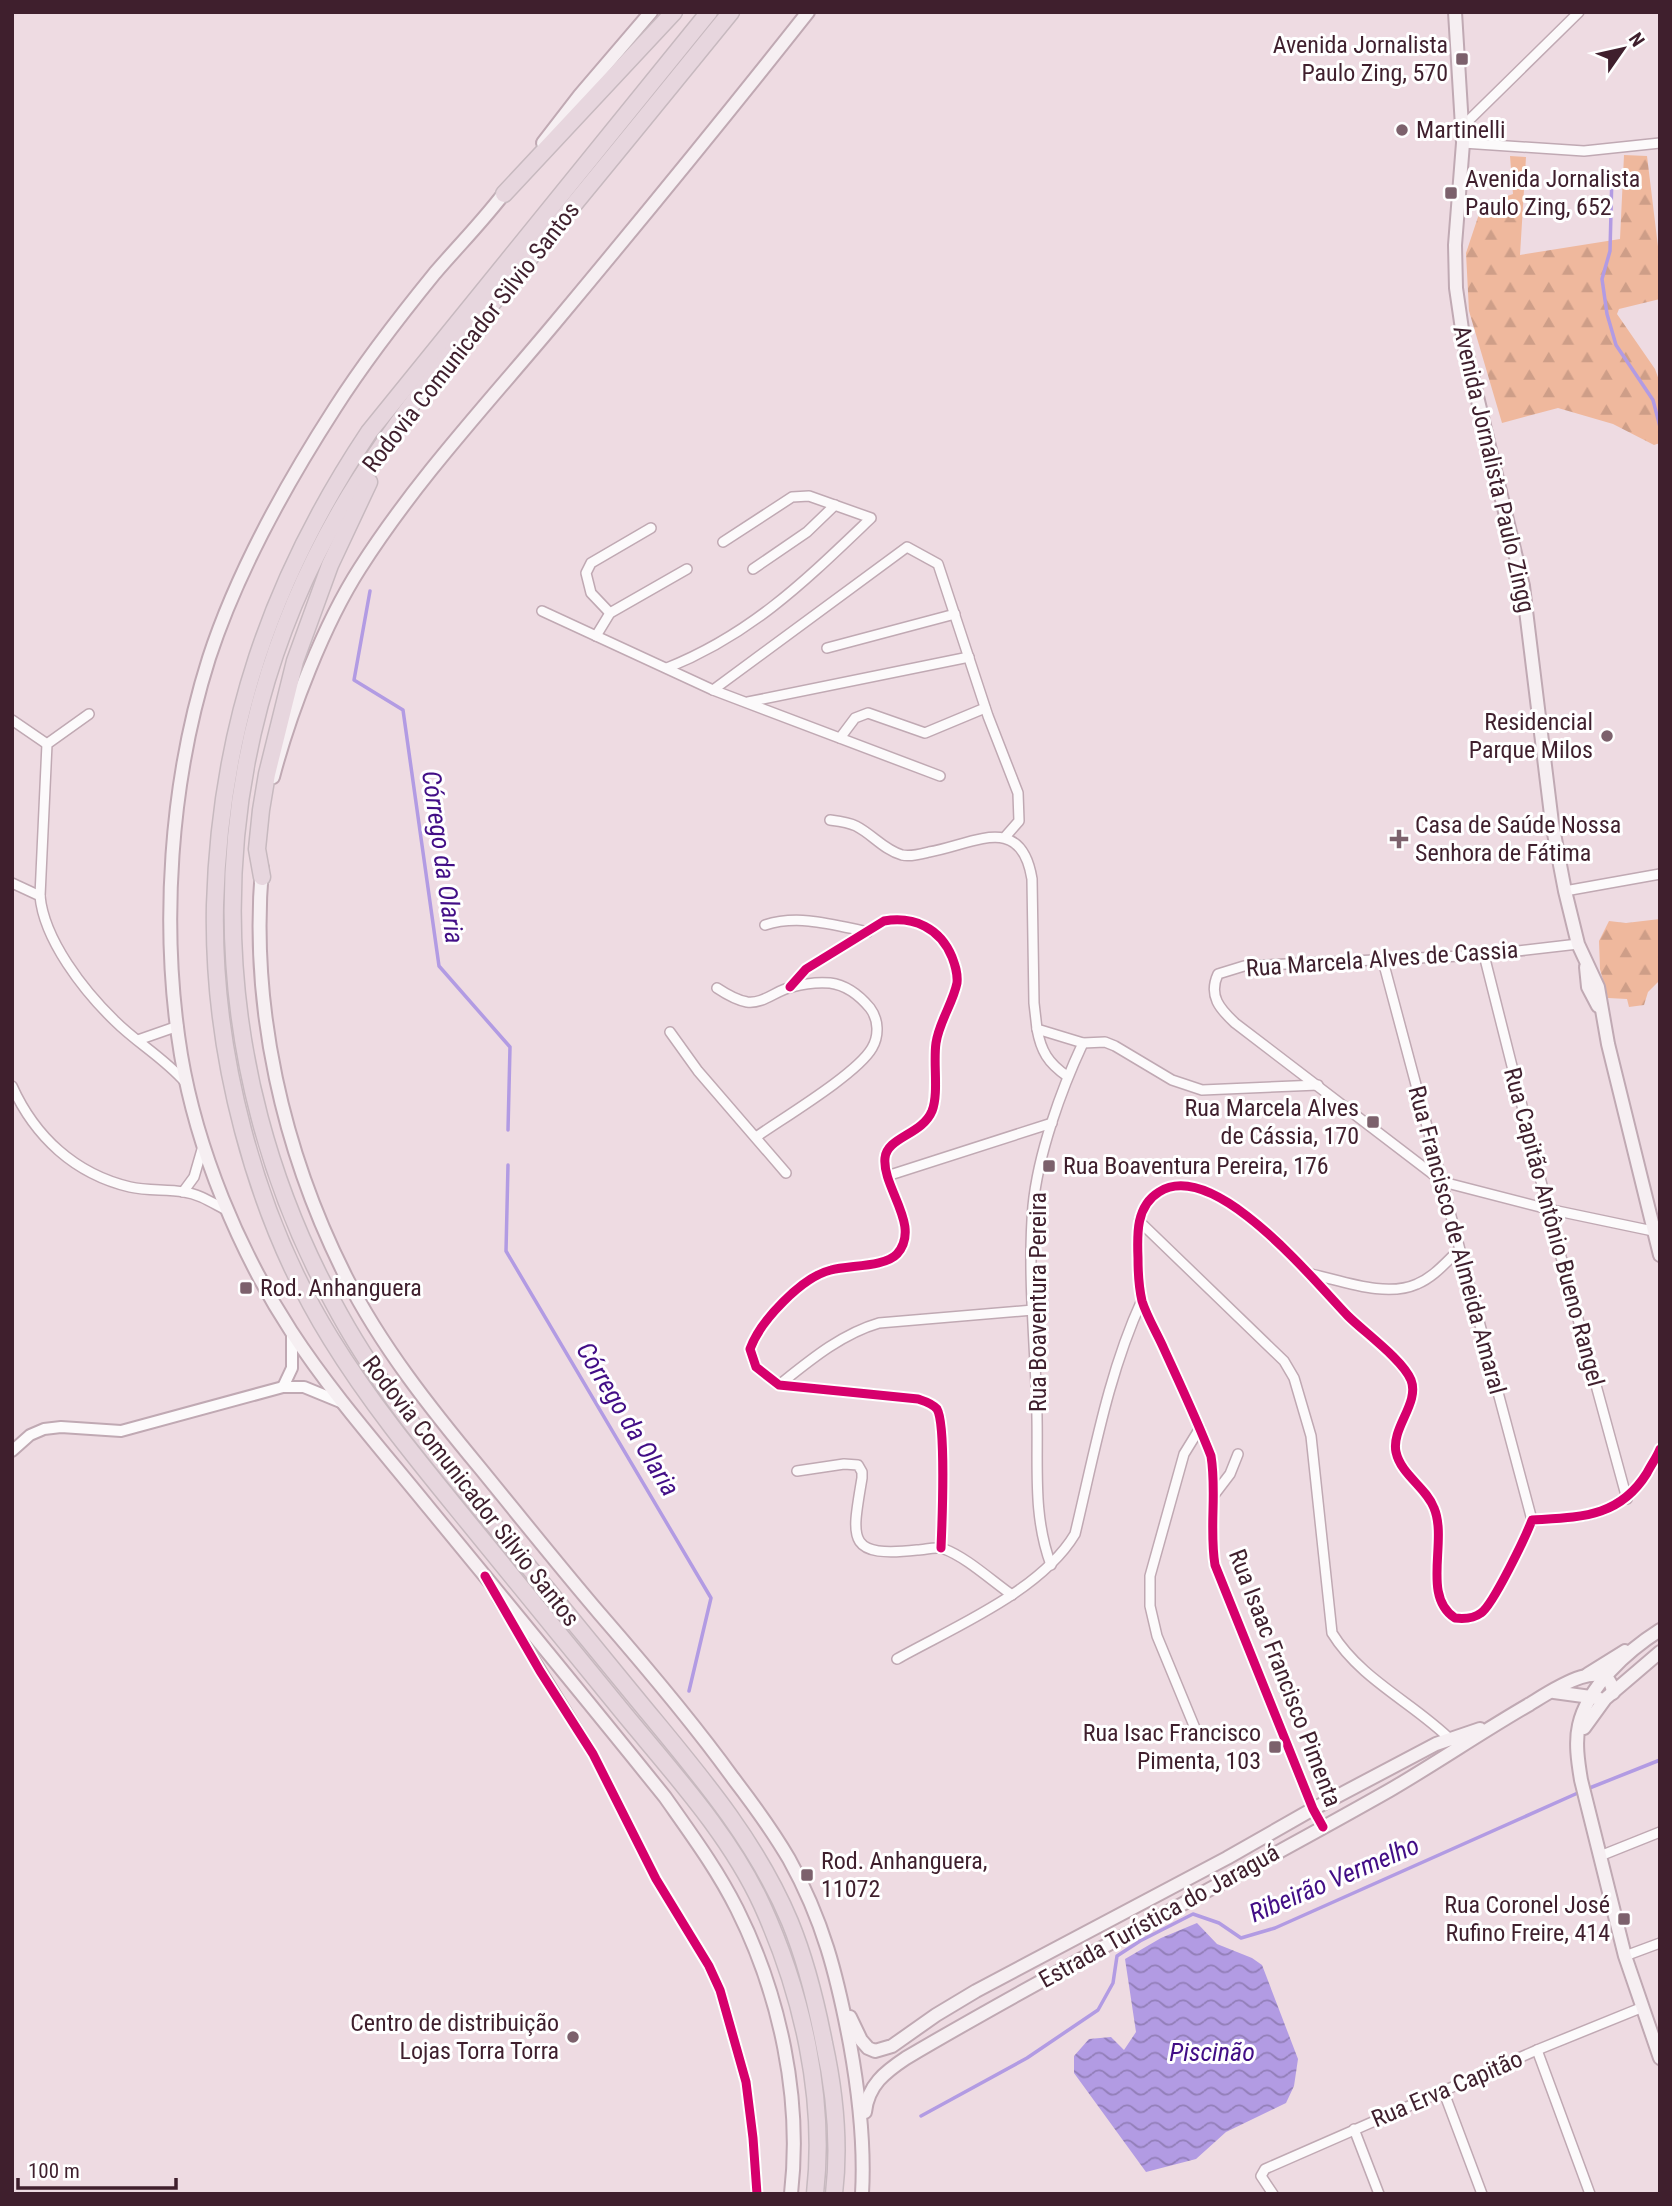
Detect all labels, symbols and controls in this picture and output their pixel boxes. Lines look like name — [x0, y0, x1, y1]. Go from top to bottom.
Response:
north arrow — [1588, 14, 1658, 84]
text: N — [1624, 29, 1649, 51]
place label: Avenida Jornalista Paulo Zing, 570 — [1273, 31, 1448, 87]
marker: Avenida Jornalista Paulo Zing, 570 — [1454, 51, 1470, 67]
place label: Martinelli — [1416, 116, 1506, 144]
marker: Martinelli — [1394, 122, 1410, 138]
place label: Avenida Jornalista Paulo Zing, 652 — [1465, 165, 1640, 221]
marker: Avenida Jornalista Paulo Zing, 652 — [1443, 185, 1459, 201]
street label: Rodovia Comunicador Silvio Santos — [357, 196, 585, 478]
street label: Avenida Jornalista Paulo Zingg — [1447, 323, 1541, 615]
place label: Residencial Parque Milos — [1469, 708, 1593, 764]
marker: Residencial Parque Milos — [1599, 728, 1615, 744]
water label: Córrego da Olaria — [416, 769, 470, 945]
place label: Casa de Saúde Nossa Senhora de Fátima — [1415, 811, 1621, 867]
marker: Casa de Saúde Nossa Senhora de Fátima — [1389, 829, 1409, 849]
street label: Rua Marcela Alves de Cassia — [1245, 936, 1519, 982]
street label: Rua Capitão Antônio Bueno Rangel — [1498, 1065, 1610, 1389]
street label: Rua Francisco de Almeida Amaral — [1402, 1083, 1512, 1397]
place label: Rua Marcela Alves de Cássia, 170 — [1184, 1094, 1359, 1150]
marker: Rua Marcela Alves de Cássia, 170 — [1365, 1114, 1381, 1130]
place label: Rua Boaventura Pereira, 176 — [1063, 1152, 1329, 1180]
marker: Rua Boaventura Pereira, 176 — [1041, 1158, 1057, 1174]
street label: Rua Boaventura Pereira — [1024, 1192, 1052, 1412]
place label: Rod. Anhanguera — [260, 1274, 422, 1302]
marker: Rod. Anhanguera — [238, 1280, 254, 1296]
water label: Córrego da Olaria — [570, 1337, 686, 1501]
street label: Rodovia Comunicador Silvio Santos — [357, 1350, 585, 1632]
street label: Rua Isaac Francisco Pimenta — [1223, 1545, 1347, 1811]
place label: Rua Isac Francisco Pimenta, 103 — [1083, 1719, 1261, 1775]
marker: Rua Isac Francisco Pimenta, 103 — [1267, 1739, 1283, 1755]
water label: Ribeirão Vermelho — [1245, 1830, 1423, 1928]
street label: Estrada Turística do Jaraguá — [1034, 1838, 1284, 1994]
place label: Rod. Anhanguera, 11072 — [821, 1847, 987, 1903]
marker: Rod. Anhanguera, 11072 — [799, 1867, 815, 1883]
place label: Rua Coronel José Rufino Freire, 414 — [1444, 1891, 1610, 1947]
marker: Rua Coronel José Rufino Freire, 414 — [1616, 1911, 1632, 1927]
place label: Centro de distribuição Lojas Torra Torra — [350, 2009, 559, 2065]
marker: Centro de distribuição Lojas Torra Torra — [565, 2029, 581, 2045]
water label: Piscinão — [1169, 2037, 1255, 2067]
street label: Rua Erva Capitão — [1367, 2045, 1527, 2133]
scale bar — [18, 2146, 175, 2190]
text: 100 m — [28, 2159, 80, 2183]

